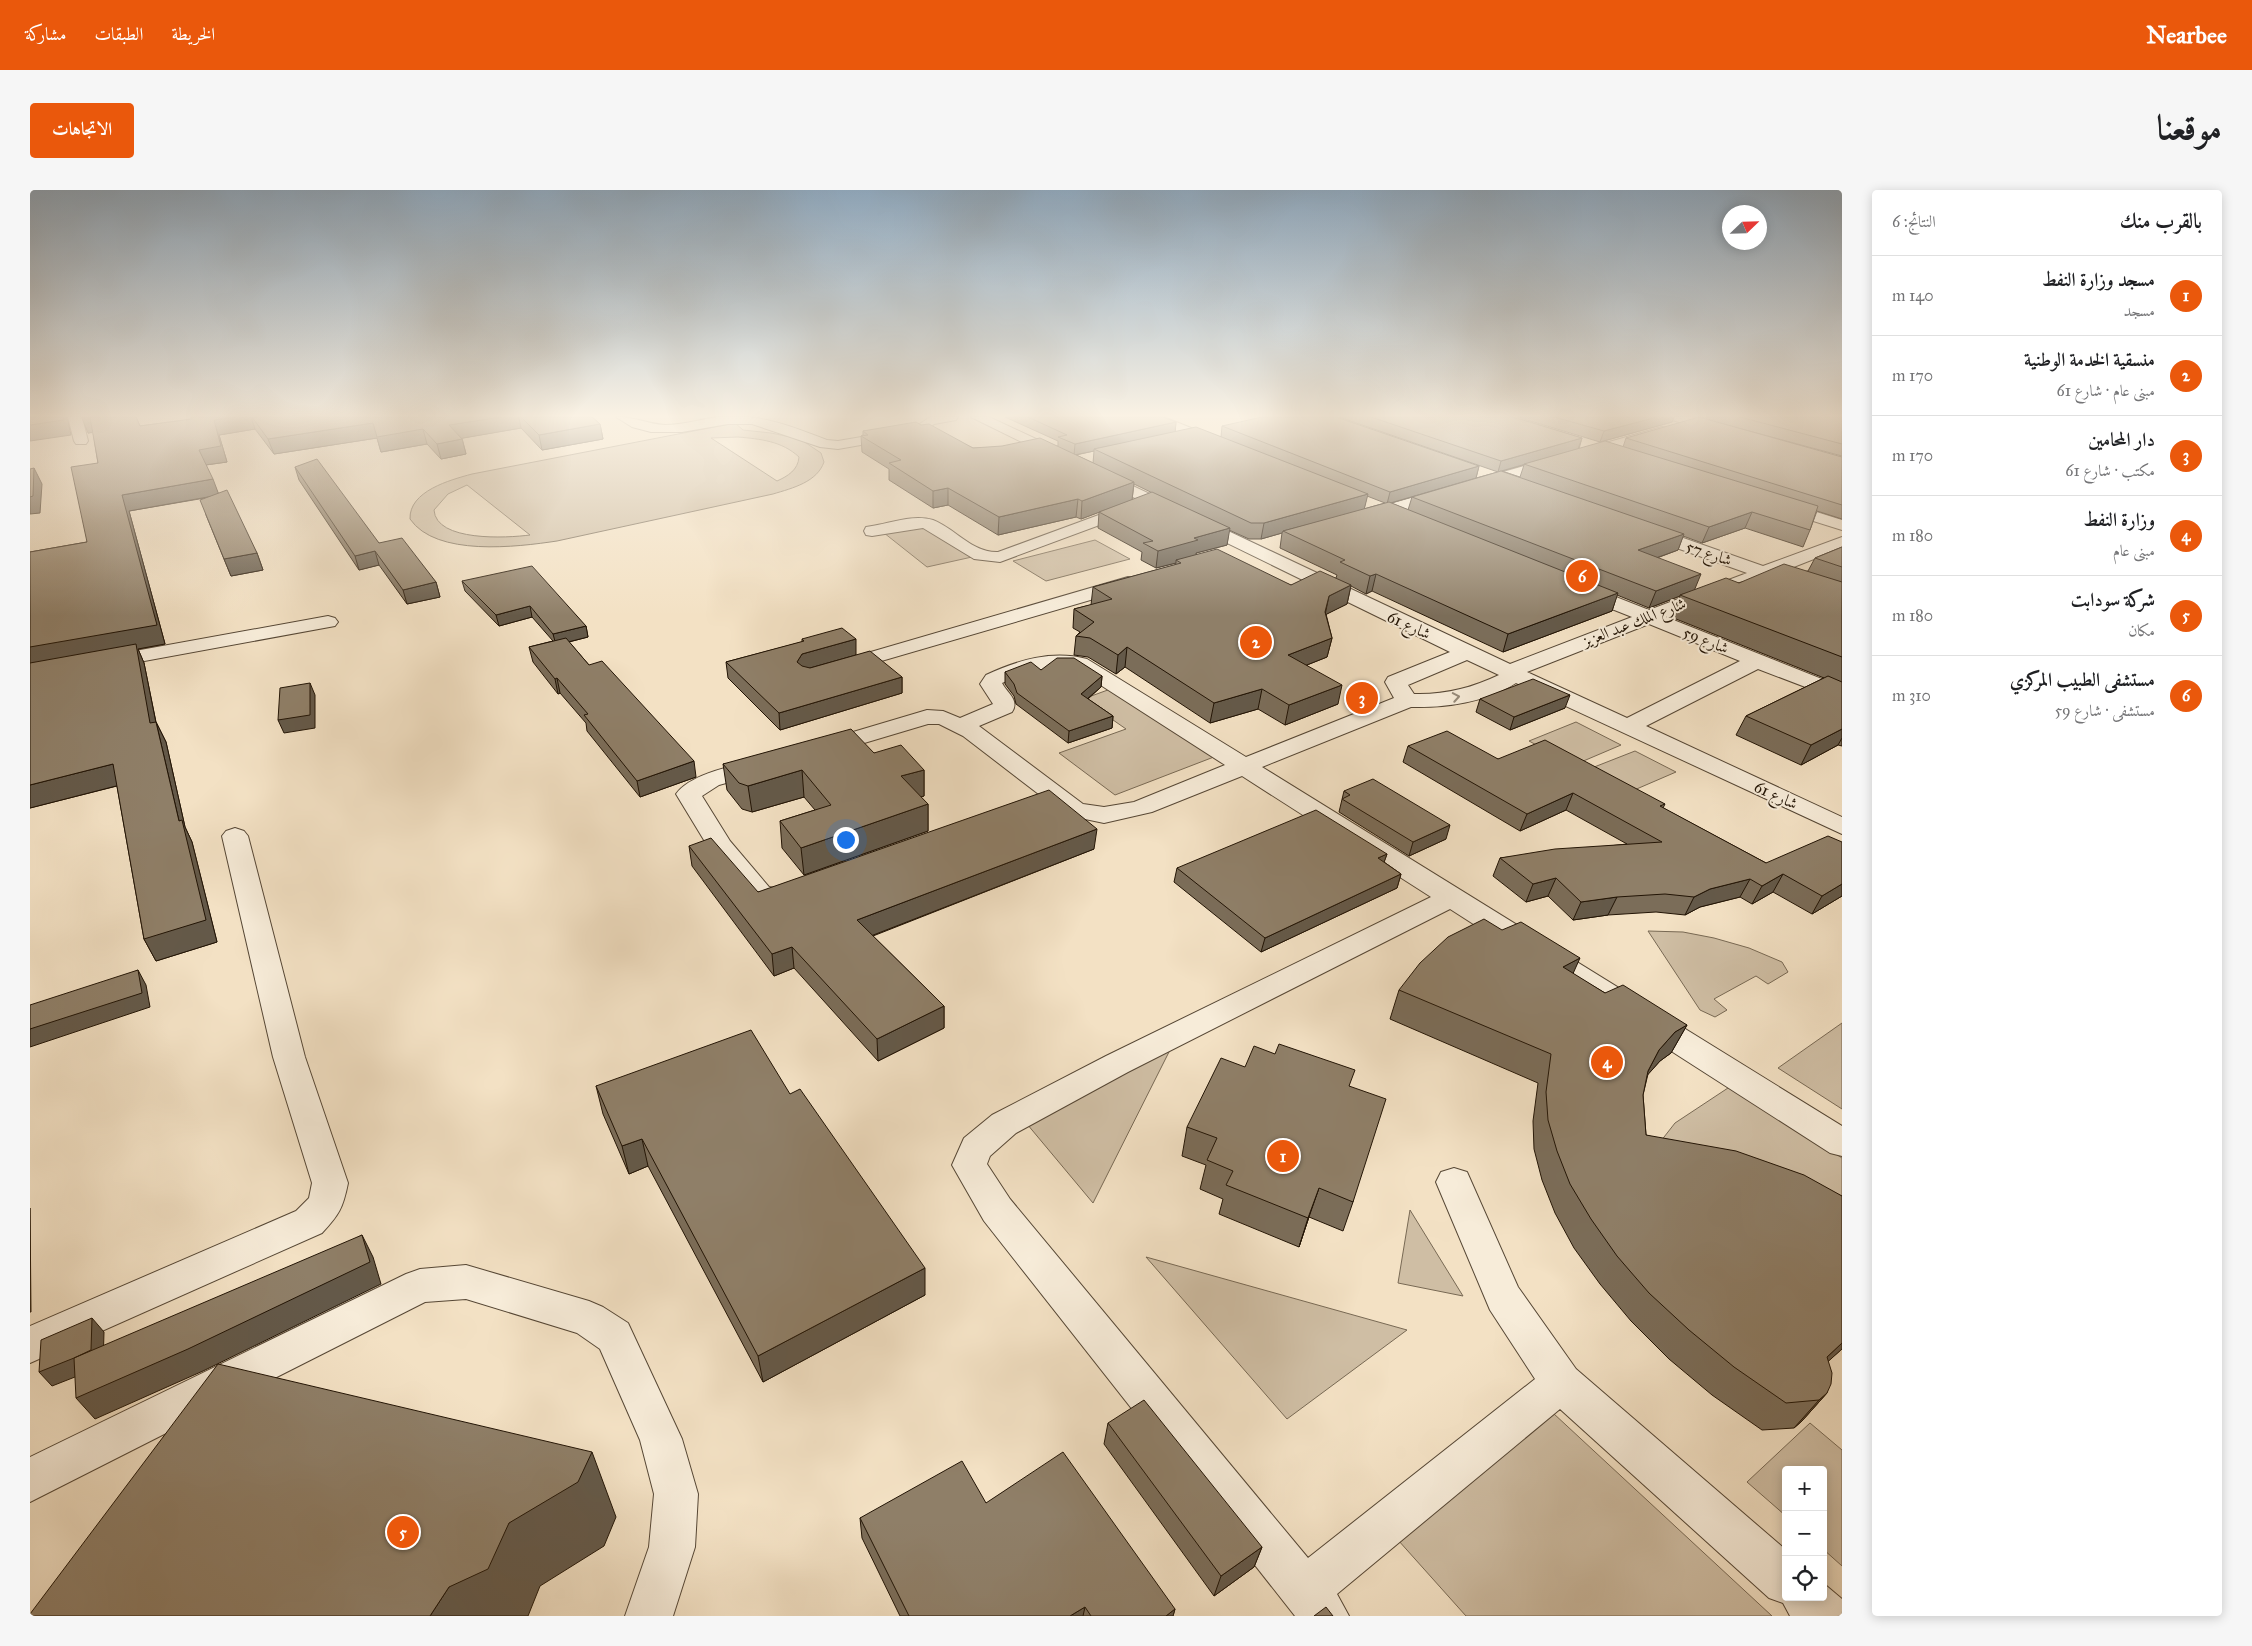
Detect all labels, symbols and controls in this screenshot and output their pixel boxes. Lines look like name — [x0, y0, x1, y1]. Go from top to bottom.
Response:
text: Nearbee — [2146, 20, 2227, 50]
text: مشاركة — [25, 23, 66, 45]
text: الطبقات — [94, 23, 143, 45]
text: الخريطة — [171, 23, 215, 45]
button: الاتجاهات — [30, 103, 134, 158]
text: موقعنا — [2157, 106, 2222, 149]
north arrow — [1722, 205, 1767, 250]
text: بالقرب منك — [2120, 208, 2202, 234]
text: النتائج: 6 — [1892, 212, 1936, 231]
text: مسجد وزارة النفط — [2042, 268, 2155, 291]
text: 140 m — [1892, 286, 1933, 305]
text: 1 — [2183, 286, 2189, 305]
text: مسجد — [2124, 301, 2155, 320]
text: منسقية الخدمة الوطنية — [2024, 348, 2155, 371]
text: 170 m — [1892, 366, 1933, 385]
text: 2 — [2182, 366, 2190, 385]
text: مبنى عام · شارع 61 — [2057, 381, 2155, 400]
text: دار المحامين — [2088, 428, 2155, 451]
text: 170 m — [1892, 446, 1933, 465]
text: 3 — [2183, 446, 2189, 465]
text: مكتب · شارع 61 — [2065, 461, 2155, 480]
text: وزارة النفط — [2083, 508, 2155, 531]
text: 180 m — [1892, 526, 1933, 545]
text: 4 — [2182, 526, 2190, 545]
street label: شارع 57 — [1682, 536, 1734, 573]
text: مبنى عام — [2113, 541, 2155, 560]
pin: 6 — [1566, 557, 1598, 595]
text: شركة سودابت — [2071, 588, 2155, 611]
street label: شارع الملك عبد العزيز — [1578, 594, 1690, 655]
text: 180 m — [1892, 606, 1933, 625]
text: 5 — [2182, 606, 2190, 625]
street label: شارع 61 — [1383, 607, 1434, 647]
text: مكان — [2128, 621, 2155, 640]
street label: شارع 59 — [1679, 622, 1731, 661]
pin: 2 — [1240, 623, 1272, 661]
text: مستشفى الطبيب المركزي — [2010, 668, 2155, 691]
pin: 3 — [1346, 679, 1378, 717]
text: 310 m — [1892, 686, 1931, 705]
text: 6 — [2182, 686, 2190, 705]
one-way arrow — [1453, 692, 1461, 703]
text: مستشفى · شارع 59 — [2055, 701, 2155, 720]
street label: شارع 61 — [1750, 777, 1801, 817]
your location — [833, 827, 859, 853]
pin: 4 — [1591, 1043, 1623, 1081]
pin: 1 — [1267, 1137, 1299, 1175]
map controls — [1782, 1466, 1827, 1601]
button: + — [1782, 1466, 1827, 1511]
button: − — [1782, 1511, 1827, 1556]
pin: 5 — [387, 1513, 419, 1551]
button: locate — [1782, 1556, 1827, 1601]

